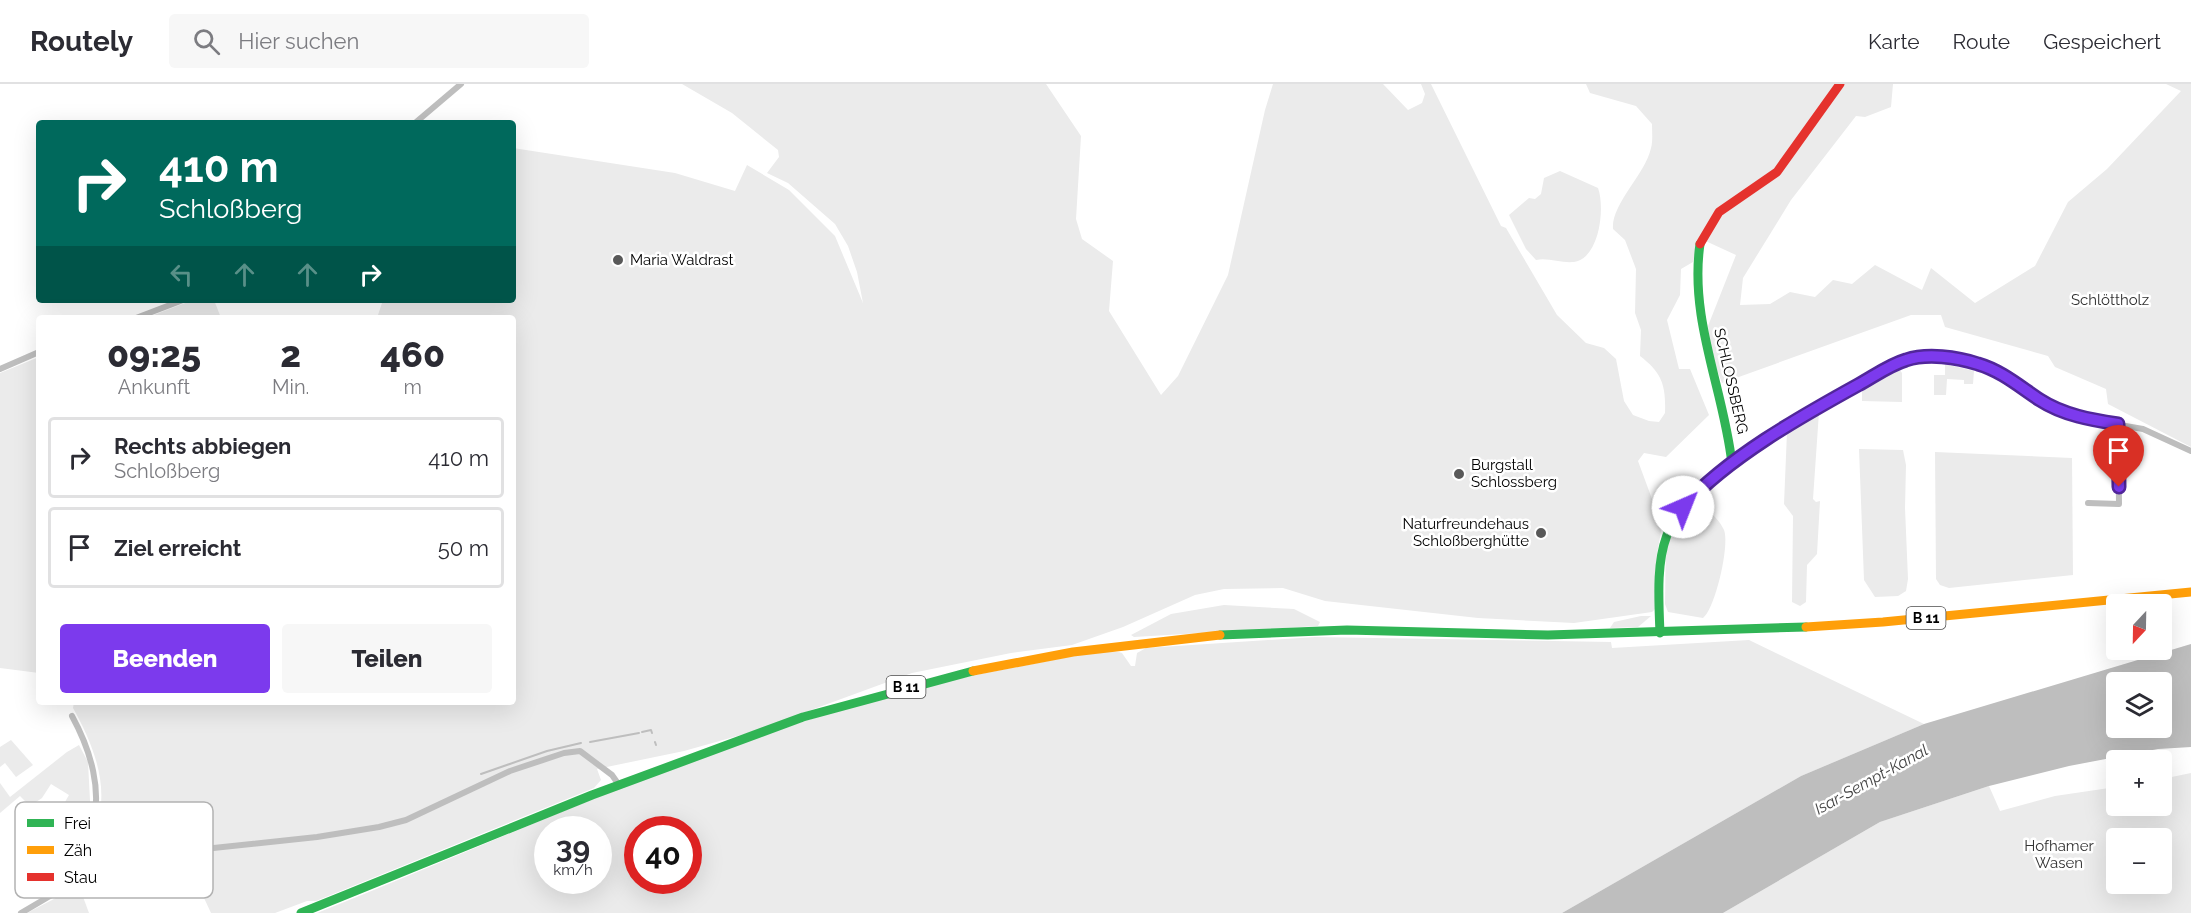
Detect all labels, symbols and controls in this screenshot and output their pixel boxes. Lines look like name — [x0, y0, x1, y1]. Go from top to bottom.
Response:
search box — [169, 14, 589, 68]
text: Routely — [30, 25, 133, 58]
icon: search — [190, 25, 223, 58]
text: Hier suchen — [238, 28, 359, 54]
text: Karte — [1868, 29, 1920, 54]
text: Route — [1953, 29, 2010, 54]
text: Gespeichert — [2043, 29, 2161, 54]
text: 410 m — [159, 143, 279, 192]
icon: right — [60, 144, 138, 222]
text: Schloßberg — [159, 193, 303, 224]
place label: Maria Waldrast — [630, 251, 733, 269]
marker: Maria Waldrast — [611, 253, 625, 267]
icon: left — [165, 258, 198, 291]
icon: ahead — [228, 258, 261, 291]
icon: ahead — [291, 258, 324, 291]
icon: right — [354, 258, 387, 291]
park label: Schlöttholz — [2071, 291, 2149, 309]
street label: SCHLOSSBERG — [1710, 326, 1752, 436]
text: 09:25 — [107, 333, 201, 375]
text: 2 — [280, 333, 301, 375]
text: 460 — [380, 333, 445, 375]
text: Ankunft — [118, 375, 190, 399]
text: Min. — [272, 375, 309, 399]
text: m — [403, 375, 422, 399]
pin — [2093, 425, 2144, 487]
text: Rechts abbiegen — [114, 433, 291, 459]
icon: arrive — [2102, 434, 2135, 467]
icon: right — [63, 441, 96, 474]
text: 410 m — [428, 445, 489, 471]
place label: Burgstall Schlossberg — [1471, 456, 1557, 491]
text: Schloßberg — [114, 459, 220, 483]
marker: Burgstall Schlossberg — [1452, 467, 1466, 481]
position arrow — [1651, 475, 1715, 539]
place label: Naturfreundehaus Schloßberghütte — [1403, 515, 1529, 550]
marker: Naturfreundehaus Schloßberghütte — [1534, 526, 1548, 540]
icon: arrive — [63, 531, 96, 564]
text: Ziel erreicht — [114, 535, 241, 561]
text: 50 m — [438, 535, 489, 561]
north arrow — [2106, 594, 2172, 660]
map controls — [2106, 594, 2172, 894]
road number: B 11 — [1906, 607, 1946, 629]
button: Beenden — [60, 624, 270, 693]
button: Teilen — [282, 624, 492, 693]
button: layers — [2106, 672, 2172, 738]
road number: B 11 — [886, 676, 926, 698]
water label: Isar-Sempt-Kanal — [1811, 740, 1931, 818]
button: + — [2106, 750, 2172, 816]
legend — [15, 802, 213, 898]
text: Frei — [64, 814, 91, 833]
speed limit sign: 40 — [624, 816, 702, 894]
button: − — [2106, 828, 2172, 894]
text: 39 — [556, 830, 590, 865]
park label: Hofhamer Wasen — [2024, 837, 2094, 872]
text: Zäh — [64, 841, 92, 860]
text: km/h — [553, 861, 593, 879]
text: Stau — [64, 868, 97, 887]

